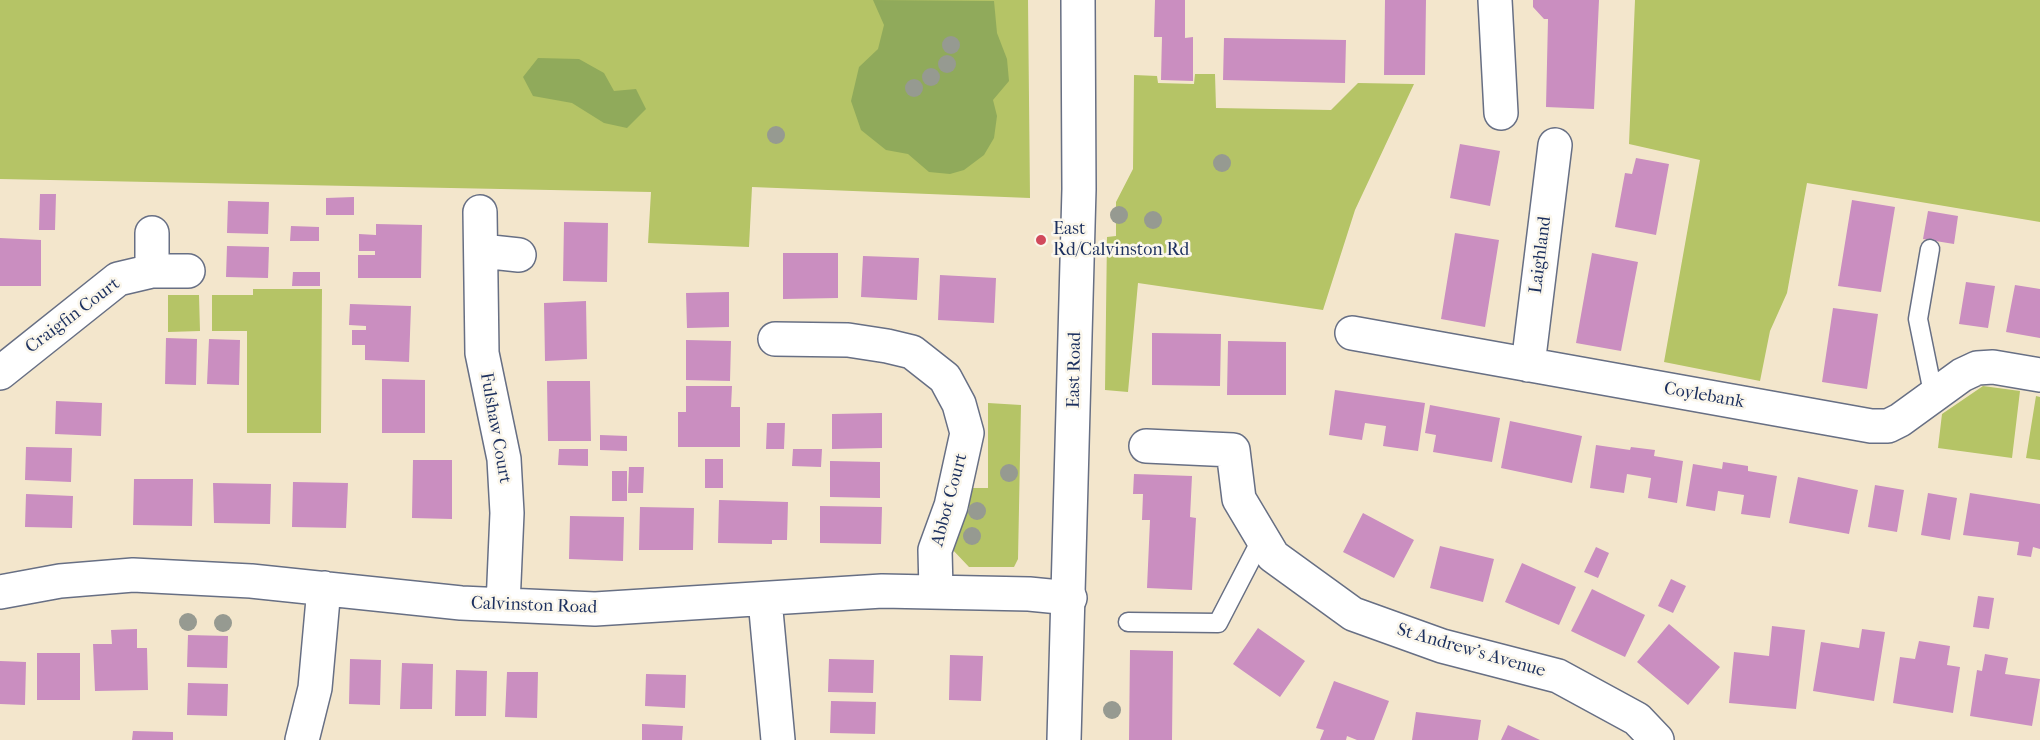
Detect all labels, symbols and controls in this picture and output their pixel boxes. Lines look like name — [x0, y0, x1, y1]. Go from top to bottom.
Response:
street label: Laighland — [1526, 215, 1556, 295]
place label: East Rd/Calvinston Rd — [1053, 219, 1189, 262]
marker: East Rd/Calvinston Rd — [1034, 233, 1048, 247]
street label: Craigfin Court — [22, 273, 124, 359]
street label: East Road — [1064, 332, 1086, 408]
street label: Fulshaw Court — [475, 371, 515, 485]
street label: Coylebank — [1662, 378, 1746, 414]
street label: Abbot Court — [927, 451, 973, 549]
street label: Calvinston Road — [470, 593, 598, 619]
street label: St Andrew's Avenue — [1394, 619, 1548, 683]

